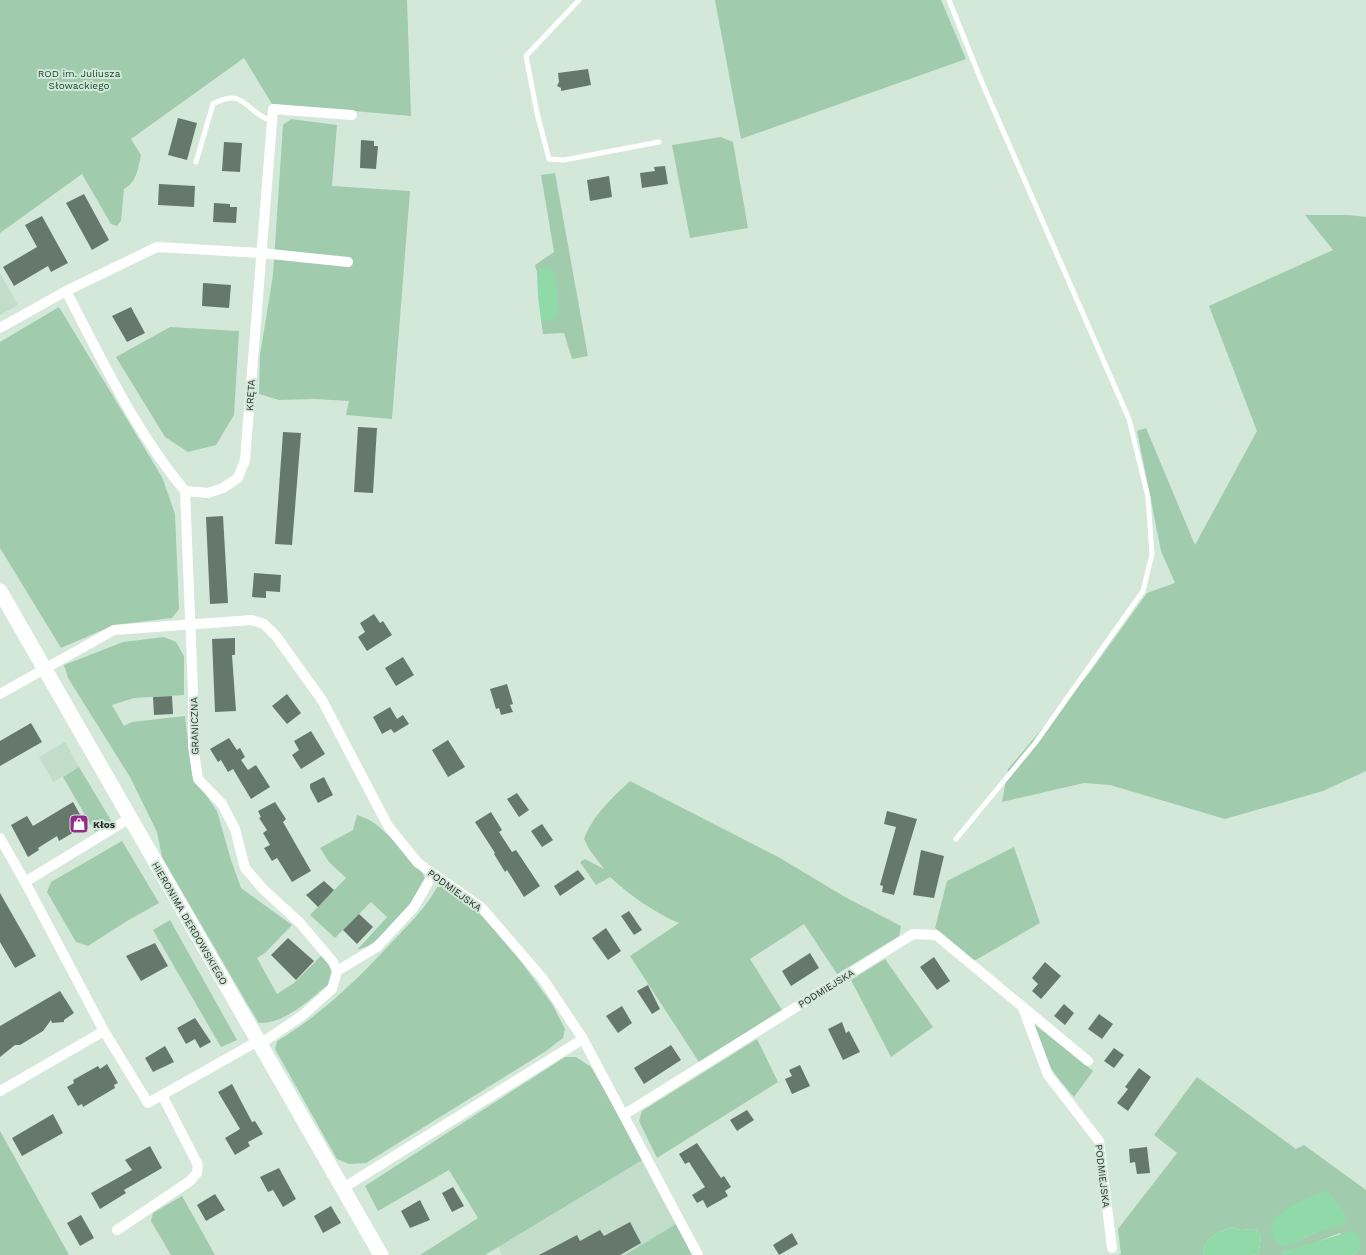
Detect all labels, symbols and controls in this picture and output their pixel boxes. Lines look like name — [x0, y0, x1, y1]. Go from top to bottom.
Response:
park label: ROD im. Juliusza Słowackiego — [38, 68, 121, 91]
street label: KRĘTA — [244, 379, 257, 411]
street label: GRANICZNA — [188, 697, 201, 755]
shop icon: Kłos — [68, 813, 90, 835]
place label: Kłos — [93, 819, 116, 830]
street label: HIERONIMA DERDOWSKIEGO — [150, 860, 229, 987]
street label: PODMIEJSKA — [426, 867, 484, 914]
street label: PODMIEJSKA — [796, 967, 857, 1010]
street label: PODMIEJSKA — [1093, 1144, 1112, 1209]

